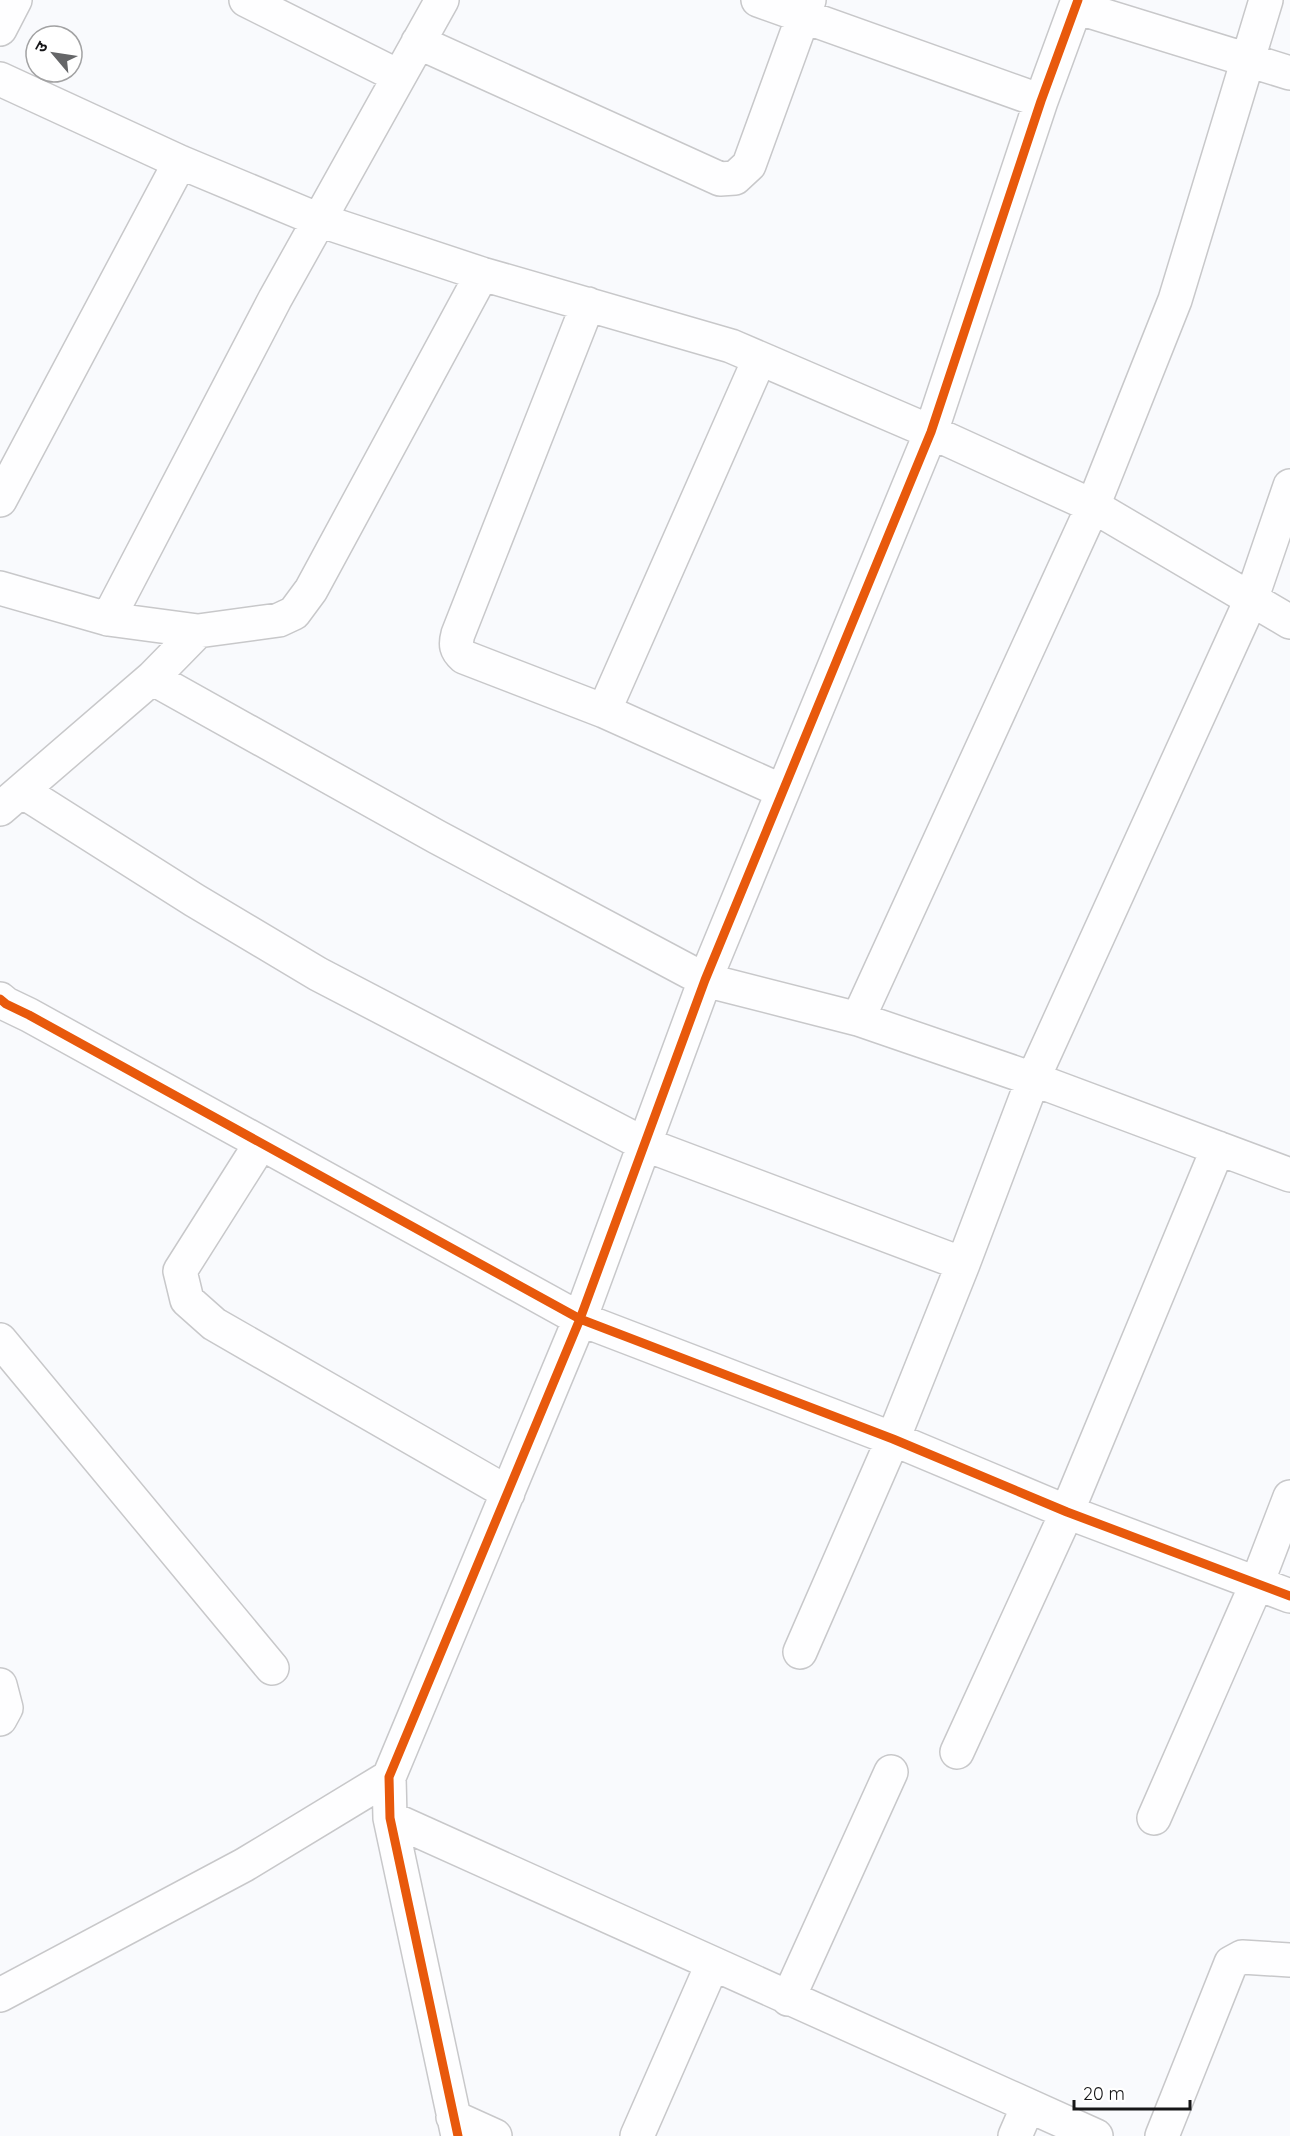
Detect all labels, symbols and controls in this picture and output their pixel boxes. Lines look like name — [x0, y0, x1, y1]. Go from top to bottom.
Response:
north arrow — [24, 24, 84, 84]
text: उ — [30, 37, 52, 56]
scale bar — [1074, 2073, 1190, 2111]
text: 20 m — [1083, 2082, 1125, 2105]

